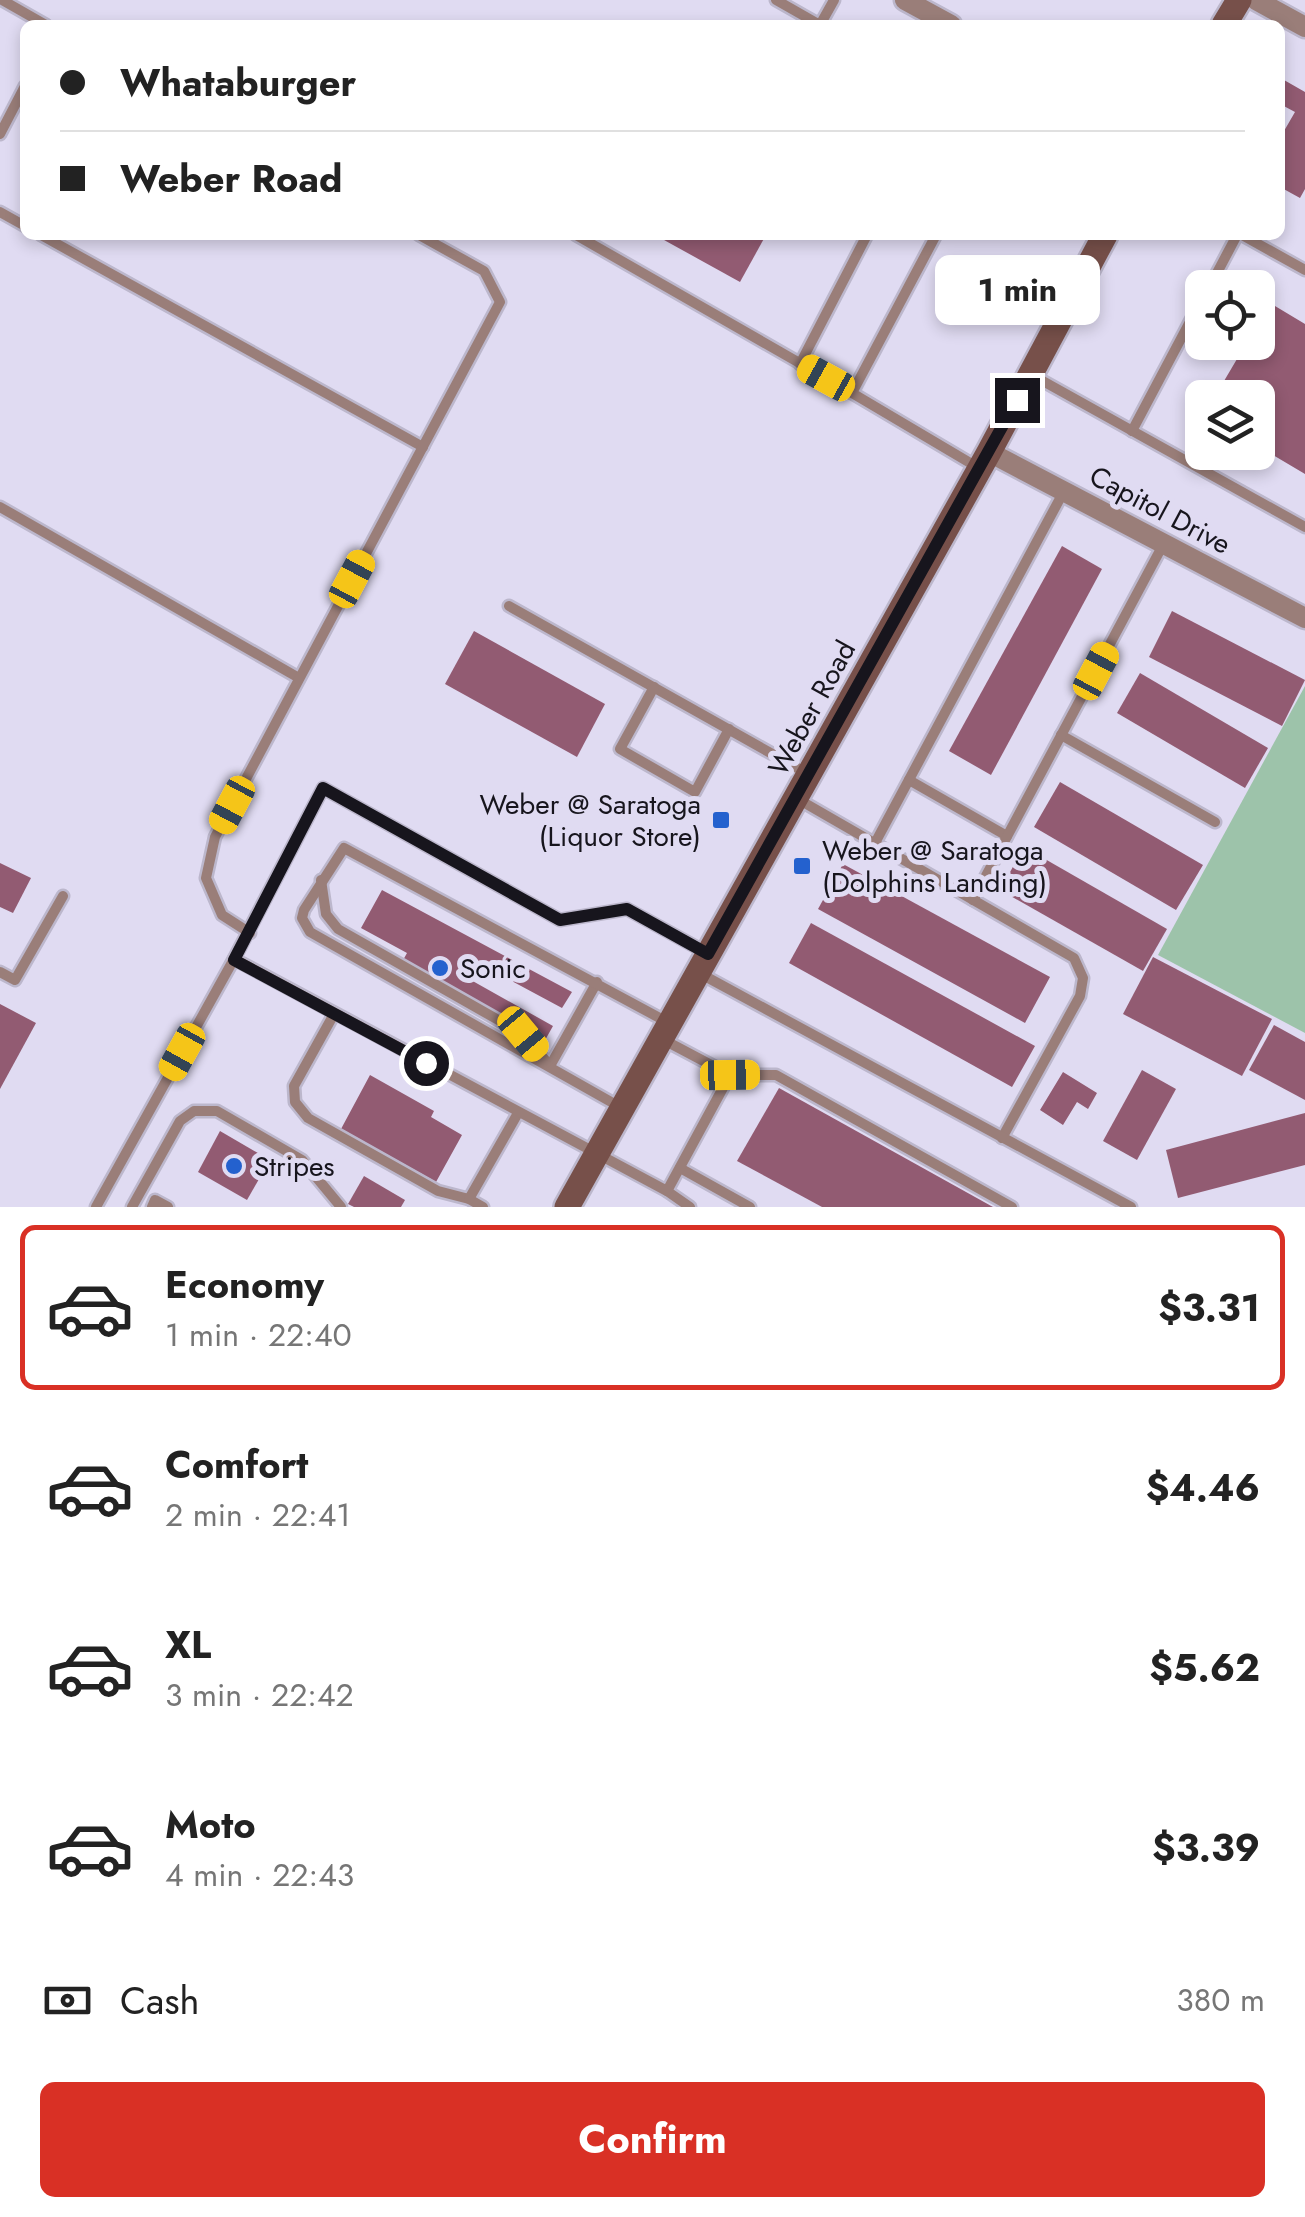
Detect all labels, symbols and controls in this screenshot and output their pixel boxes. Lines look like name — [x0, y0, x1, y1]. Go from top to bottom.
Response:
text: Whataburger — [120, 55, 356, 110]
text: Weber Road — [120, 151, 342, 206]
callout: 1 min — [934, 255, 1100, 325]
text: 1 min — [978, 267, 1057, 313]
map controls — [1185, 270, 1275, 470]
button: locate — [1185, 270, 1275, 360]
car — [792, 350, 860, 406]
route end — [995, 378, 1040, 423]
button: layers — [1185, 380, 1275, 470]
street label: Capitol Drive — [1082, 456, 1238, 564]
car — [325, 545, 379, 613]
street label: Weber Road — [758, 633, 866, 783]
car — [1069, 637, 1123, 705]
car — [205, 771, 259, 839]
place label: Weber @ Saratoga (Liquor Store) — [479, 784, 701, 857]
marker: Weber @ Saratoga (Liquor Store) — [710, 809, 732, 831]
place label: Weber @ Saratoga (Dolphins Landing) — [822, 830, 1047, 903]
marker: Weber @ Saratoga (Dolphins Landing) — [791, 855, 813, 877]
place label: Sonic — [460, 948, 526, 989]
marker: Sonic — [429, 957, 451, 979]
car — [492, 1001, 554, 1067]
car — [154, 1018, 210, 1086]
route start — [404, 1041, 449, 1086]
car — [700, 1059, 760, 1091]
place label: Stripes — [254, 1146, 335, 1187]
marker: Stripes — [223, 1155, 245, 1177]
text: Economy — [165, 1257, 324, 1312]
icon: car — [45, 1263, 135, 1353]
text: $3.31 — [1158, 1280, 1260, 1335]
text: 1 min · 22:40 — [165, 1312, 352, 1358]
text: Comfort — [165, 1437, 308, 1492]
icon: car — [45, 1443, 135, 1533]
text: $4.46 — [1146, 1460, 1260, 1515]
text: 2 min · 22:41 — [165, 1492, 351, 1538]
text: XL — [165, 1617, 211, 1672]
icon: car — [45, 1623, 135, 1713]
text: $5.62 — [1149, 1640, 1260, 1695]
text: 3 min · 22:42 — [165, 1672, 354, 1718]
text: Moto — [165, 1797, 256, 1852]
icon: car — [45, 1803, 135, 1893]
text: $3.39 — [1152, 1820, 1260, 1875]
text: 4 min · 22:43 — [165, 1852, 354, 1898]
icon: cash — [40, 1973, 95, 2028]
text: Cash — [120, 1973, 200, 2028]
text: 380 m — [1176, 1977, 1265, 2023]
button: Confirm — [40, 2082, 1265, 2197]

